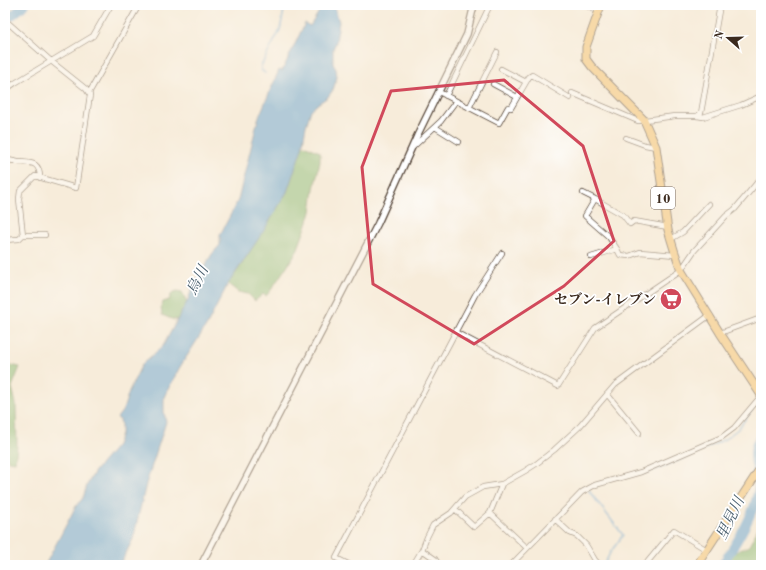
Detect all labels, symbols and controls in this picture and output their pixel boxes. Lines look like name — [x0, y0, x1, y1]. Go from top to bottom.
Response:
north arrow — [708, 18, 748, 58]
text: N — [713, 29, 727, 41]
road number: 10 — [651, 187, 675, 209]
water label: 烏川 — [183, 261, 213, 297]
supermarket icon: セブン-イレブン — [658, 286, 684, 312]
place label: セブン-イレブン — [554, 292, 656, 307]
water label: 里見川 — [713, 492, 749, 542]

